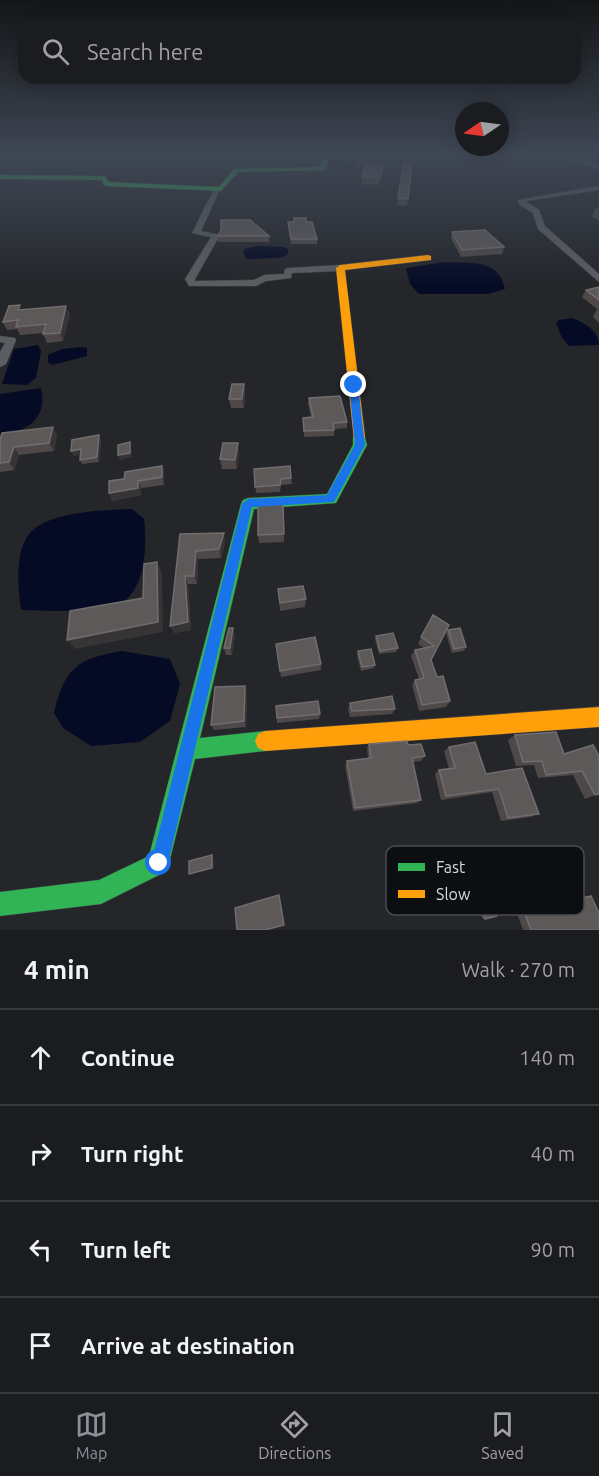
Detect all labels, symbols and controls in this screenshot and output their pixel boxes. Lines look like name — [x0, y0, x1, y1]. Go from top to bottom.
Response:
search box — [18, 18, 581, 84]
icon: search — [39, 35, 72, 68]
text: Search here — [87, 39, 203, 64]
north arrow — [455, 102, 509, 156]
route end — [340, 371, 366, 397]
legend — [386, 846, 584, 915]
route start — [145, 849, 171, 875]
text: Fast — [436, 858, 466, 876]
text: Slow — [436, 885, 471, 903]
text: 4 min — [24, 955, 90, 984]
text: Walk · 270 m — [462, 958, 575, 981]
icon: ahead — [24, 1041, 57, 1074]
text: Continue — [81, 1045, 175, 1070]
text: 140 m — [519, 1046, 575, 1069]
icon: right — [24, 1137, 57, 1170]
text: Turn right — [81, 1141, 183, 1166]
text: 40 m — [531, 1142, 575, 1165]
icon: left — [24, 1233, 57, 1266]
text: Turn left — [81, 1237, 171, 1262]
text: 90 m — [531, 1238, 575, 1261]
icon: arrive — [24, 1329, 57, 1362]
text: Arrive at destination — [81, 1333, 295, 1358]
tab: Map — [75, 1408, 108, 1462]
tab: Directions — [258, 1408, 331, 1462]
tab: Saved — [481, 1408, 524, 1462]

